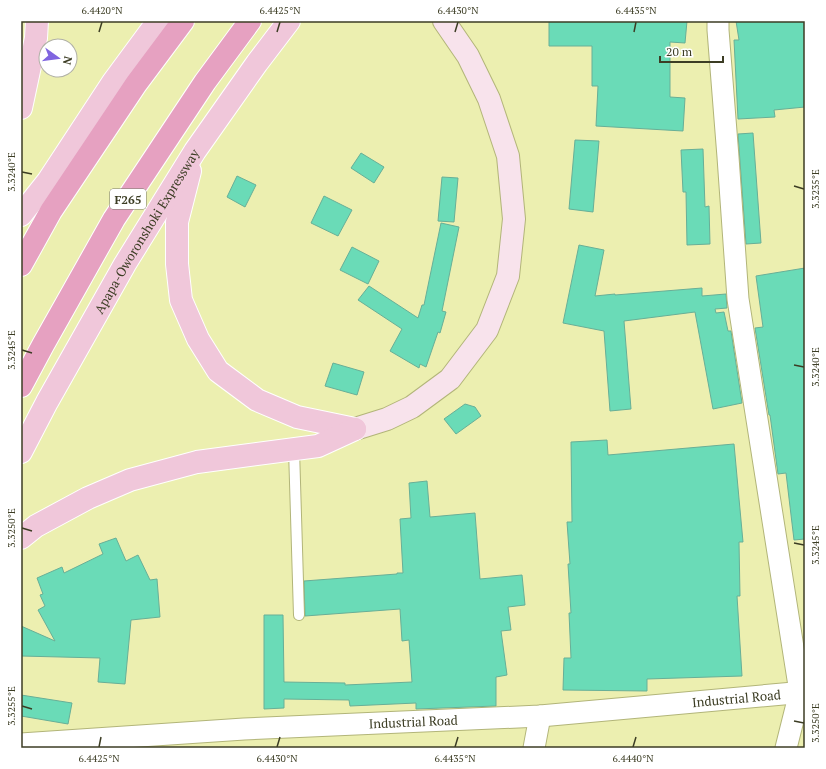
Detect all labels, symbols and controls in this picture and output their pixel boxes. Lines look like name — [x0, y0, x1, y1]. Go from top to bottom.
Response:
text: 6.4420°N — [82, 4, 123, 17]
text: 6.4425°N — [260, 4, 301, 17]
text: 6.4430°N — [438, 4, 479, 17]
text: 6.4435°N — [616, 4, 657, 17]
north arrow — [38, 38, 78, 78]
scale bar — [660, 38, 723, 64]
text: 20 m — [666, 44, 693, 59]
text: N — [60, 55, 76, 67]
street label: Apapa-Oworonshoki Expressway — [90, 145, 203, 317]
text: 3.3240°E — [5, 152, 18, 192]
text: 3.3235°E — [809, 169, 822, 209]
road number: F265 — [110, 189, 146, 209]
text: 3.3245°E — [5, 330, 18, 370]
text: 3.3240°E — [809, 347, 822, 387]
text: 3.3250°E — [5, 508, 18, 548]
text: 3.3245°E — [809, 525, 822, 565]
street label: Industrial Road — [691, 685, 782, 711]
text: 3.3255°E — [5, 686, 18, 726]
text: 3.3250°E — [809, 703, 822, 743]
street label: Industrial Road — [368, 711, 458, 733]
text: 6.4425°N — [79, 752, 120, 765]
text: 6.4430°N — [257, 752, 298, 765]
text: 6.4435°N — [435, 752, 476, 765]
text: 6.4440°N — [613, 752, 654, 765]

